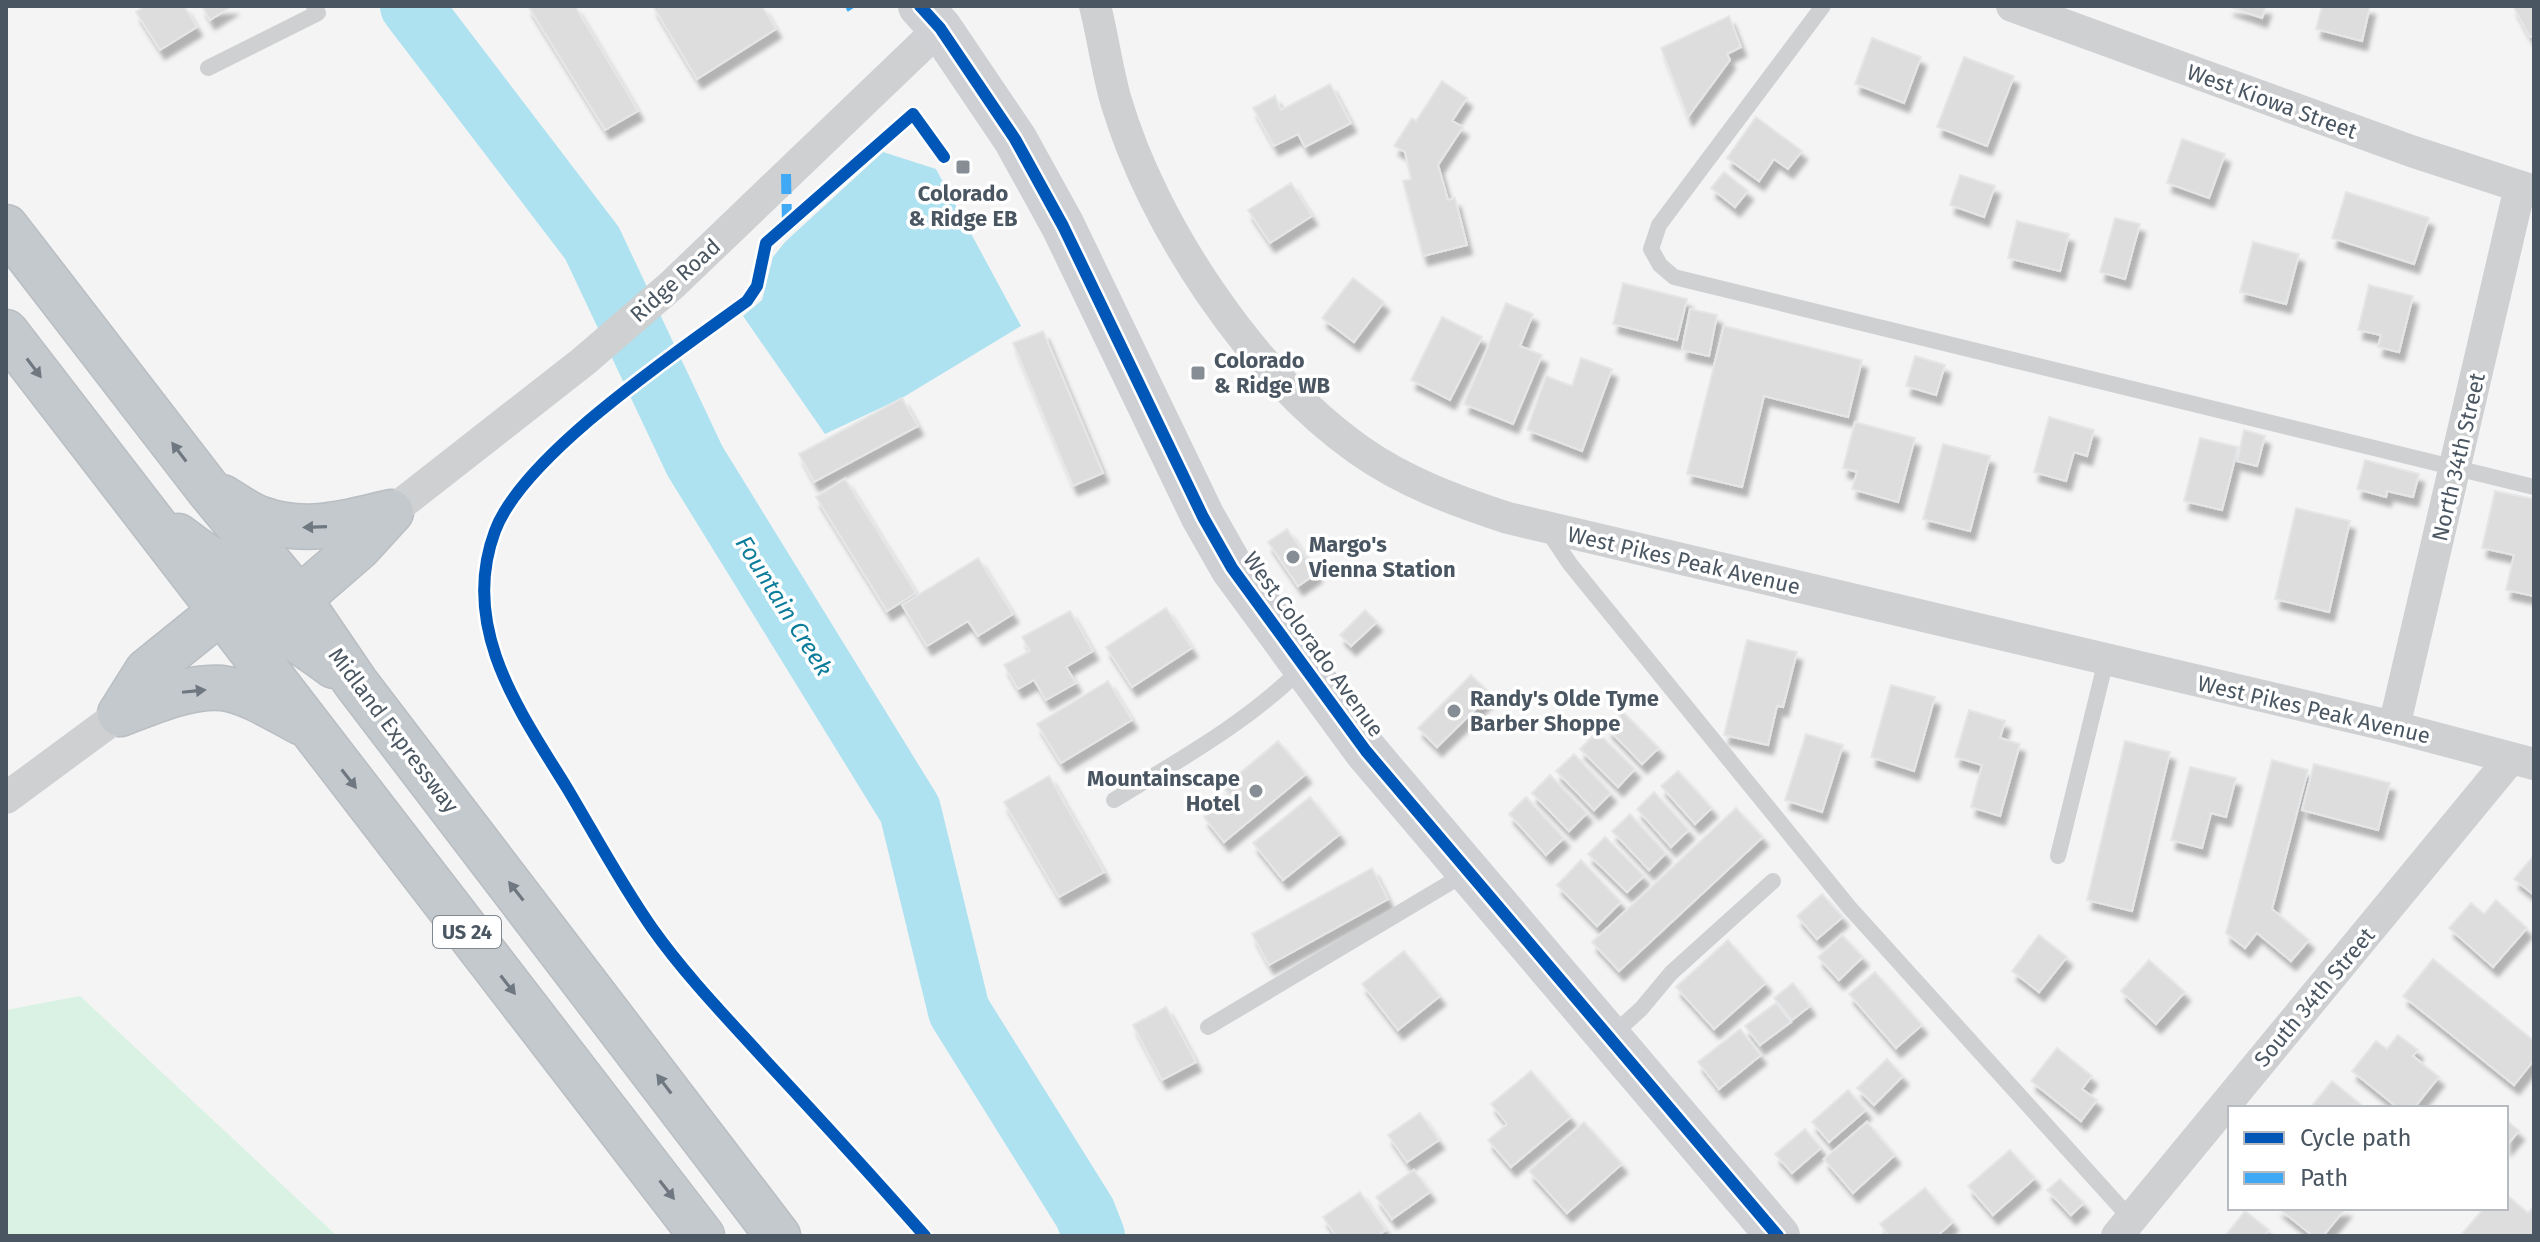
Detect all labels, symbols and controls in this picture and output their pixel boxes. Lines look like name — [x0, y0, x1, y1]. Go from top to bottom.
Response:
street label: West Kiowa Street — [2183, 58, 2361, 145]
marker: Colorado & Ridge EB — [954, 158, 972, 176]
place label: Colorado & Ridge EB — [908, 180, 1018, 232]
street label: Ridge Road — [625, 233, 726, 328]
place label: Colorado & Ridge WB — [1214, 347, 1330, 399]
one-way arrow — [25, 358, 41, 379]
marker: Colorado & Ridge WB — [1189, 364, 1207, 382]
street label: North 34th Street — [2426, 370, 2491, 544]
one-way arrow — [171, 442, 187, 462]
one-way arrow — [302, 520, 327, 533]
street label: West Pikes Peak Avenue — [1565, 521, 1803, 600]
water label: Fountain Creek — [730, 531, 838, 681]
place label: Margo's Vienna Station — [1308, 531, 1456, 583]
street label: West Colorado Avenue — [1237, 546, 1390, 742]
marker: Margo's Vienna Station — [1284, 548, 1302, 566]
street label: Midland Expressway — [323, 642, 465, 818]
street label: West Pikes Peak Avenue — [2195, 670, 2433, 749]
one-way arrow — [182, 684, 207, 697]
place label: Randy's Olde Tyme Barber Shoppe — [1470, 685, 1659, 737]
marker: Randy's Olde Tyme Barber Shoppe — [1445, 702, 1463, 720]
place label: Mountainscape Hotel — [1087, 765, 1240, 817]
one-way arrow — [340, 769, 356, 789]
marker: Mountainscape Hotel — [1247, 782, 1265, 800]
one-way arrow — [509, 881, 525, 902]
road number: US 24 — [433, 916, 501, 948]
street label: South 34th Street — [2248, 922, 2380, 1072]
one-way arrow — [499, 975, 515, 995]
one-way arrow — [656, 1074, 672, 1095]
legend — [2228, 1106, 2508, 1210]
text: Cycle path — [2300, 1124, 2412, 1152]
text: Path — [2300, 1164, 2348, 1192]
one-way arrow — [658, 1180, 674, 1200]

